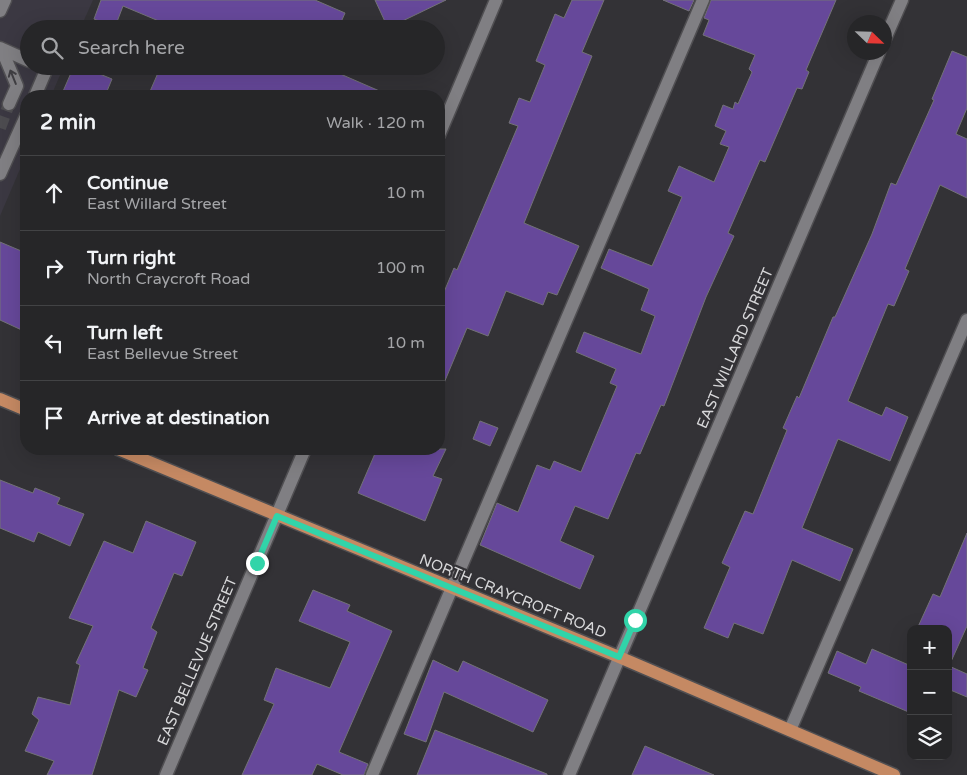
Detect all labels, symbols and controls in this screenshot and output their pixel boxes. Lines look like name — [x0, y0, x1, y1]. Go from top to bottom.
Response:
north arrow — [847, 15, 892, 60]
search box — [20, 20, 445, 75]
icon: search — [38, 34, 66, 62]
text: Search here — [78, 37, 185, 59]
one-way arrow — [8, 70, 17, 85]
text: 2 min — [40, 110, 96, 135]
text: Walk · 120 m — [326, 113, 425, 133]
text: Continue — [87, 172, 169, 194]
icon: ahead — [40, 179, 68, 207]
text: 10 m — [386, 183, 425, 203]
text: East Willard Street — [87, 194, 227, 214]
text: Turn right — [87, 247, 175, 269]
icon: right — [40, 254, 68, 282]
text: 100 m — [376, 258, 425, 278]
street label: EAST WILLARD STREET — [693, 265, 777, 431]
text: North Craycroft Road — [87, 269, 250, 289]
text: Turn left — [87, 322, 163, 344]
icon: left — [40, 329, 68, 357]
text: 10 m — [386, 333, 425, 353]
text: East Bellevue Street — [87, 344, 238, 364]
icon: arrive — [40, 404, 68, 432]
text: Arrive at destination — [87, 407, 270, 429]
street label: NORTH CRAYCROFT ROAD — [417, 550, 609, 642]
route end — [246, 552, 269, 575]
street label: EAST BELLEVUE STREET — [153, 574, 241, 748]
route start — [624, 609, 647, 632]
map controls — [907, 625, 952, 760]
button: + — [907, 625, 952, 670]
button: − — [907, 670, 952, 715]
button: layers — [907, 715, 952, 760]

